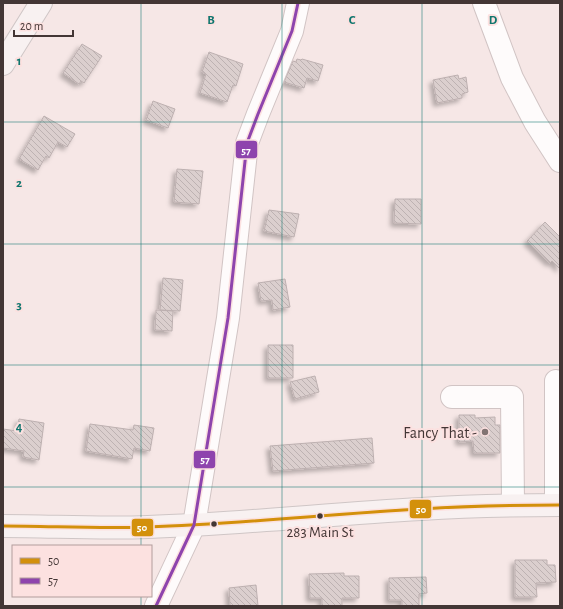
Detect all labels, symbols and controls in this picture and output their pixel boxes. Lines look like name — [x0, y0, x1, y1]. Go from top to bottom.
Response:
scale bar — [14, 12, 73, 38]
text: B — [207, 14, 215, 27]
text: C — [349, 14, 356, 27]
text: D — [489, 14, 498, 27]
text: 20 m — [20, 20, 43, 32]
text: 1 — [17, 55, 21, 68]
line badge: 57 — [235, 140, 258, 159]
text: 57 — [241, 145, 251, 156]
text: 2 — [16, 177, 22, 190]
text: 3 — [16, 299, 22, 312]
text: 4 — [16, 421, 23, 434]
place label: Fancy That - — [403, 425, 477, 442]
marker: Fancy That - — [480, 427, 490, 437]
line badge: 57 — [193, 450, 216, 469]
text: 57 — [200, 454, 210, 465]
line badge: 50 — [409, 499, 432, 519]
text: 50 — [416, 504, 427, 515]
marker: 283 Main St — [315, 511, 325, 521]
line badge: 50 — [131, 518, 154, 537]
unlabelled marker — [209, 519, 219, 529]
text: 50 — [137, 522, 148, 533]
place label: 283 Main St — [287, 525, 354, 540]
legend — [12, 545, 152, 597]
text: 50 — [48, 555, 59, 567]
text: 57 — [48, 575, 58, 587]

